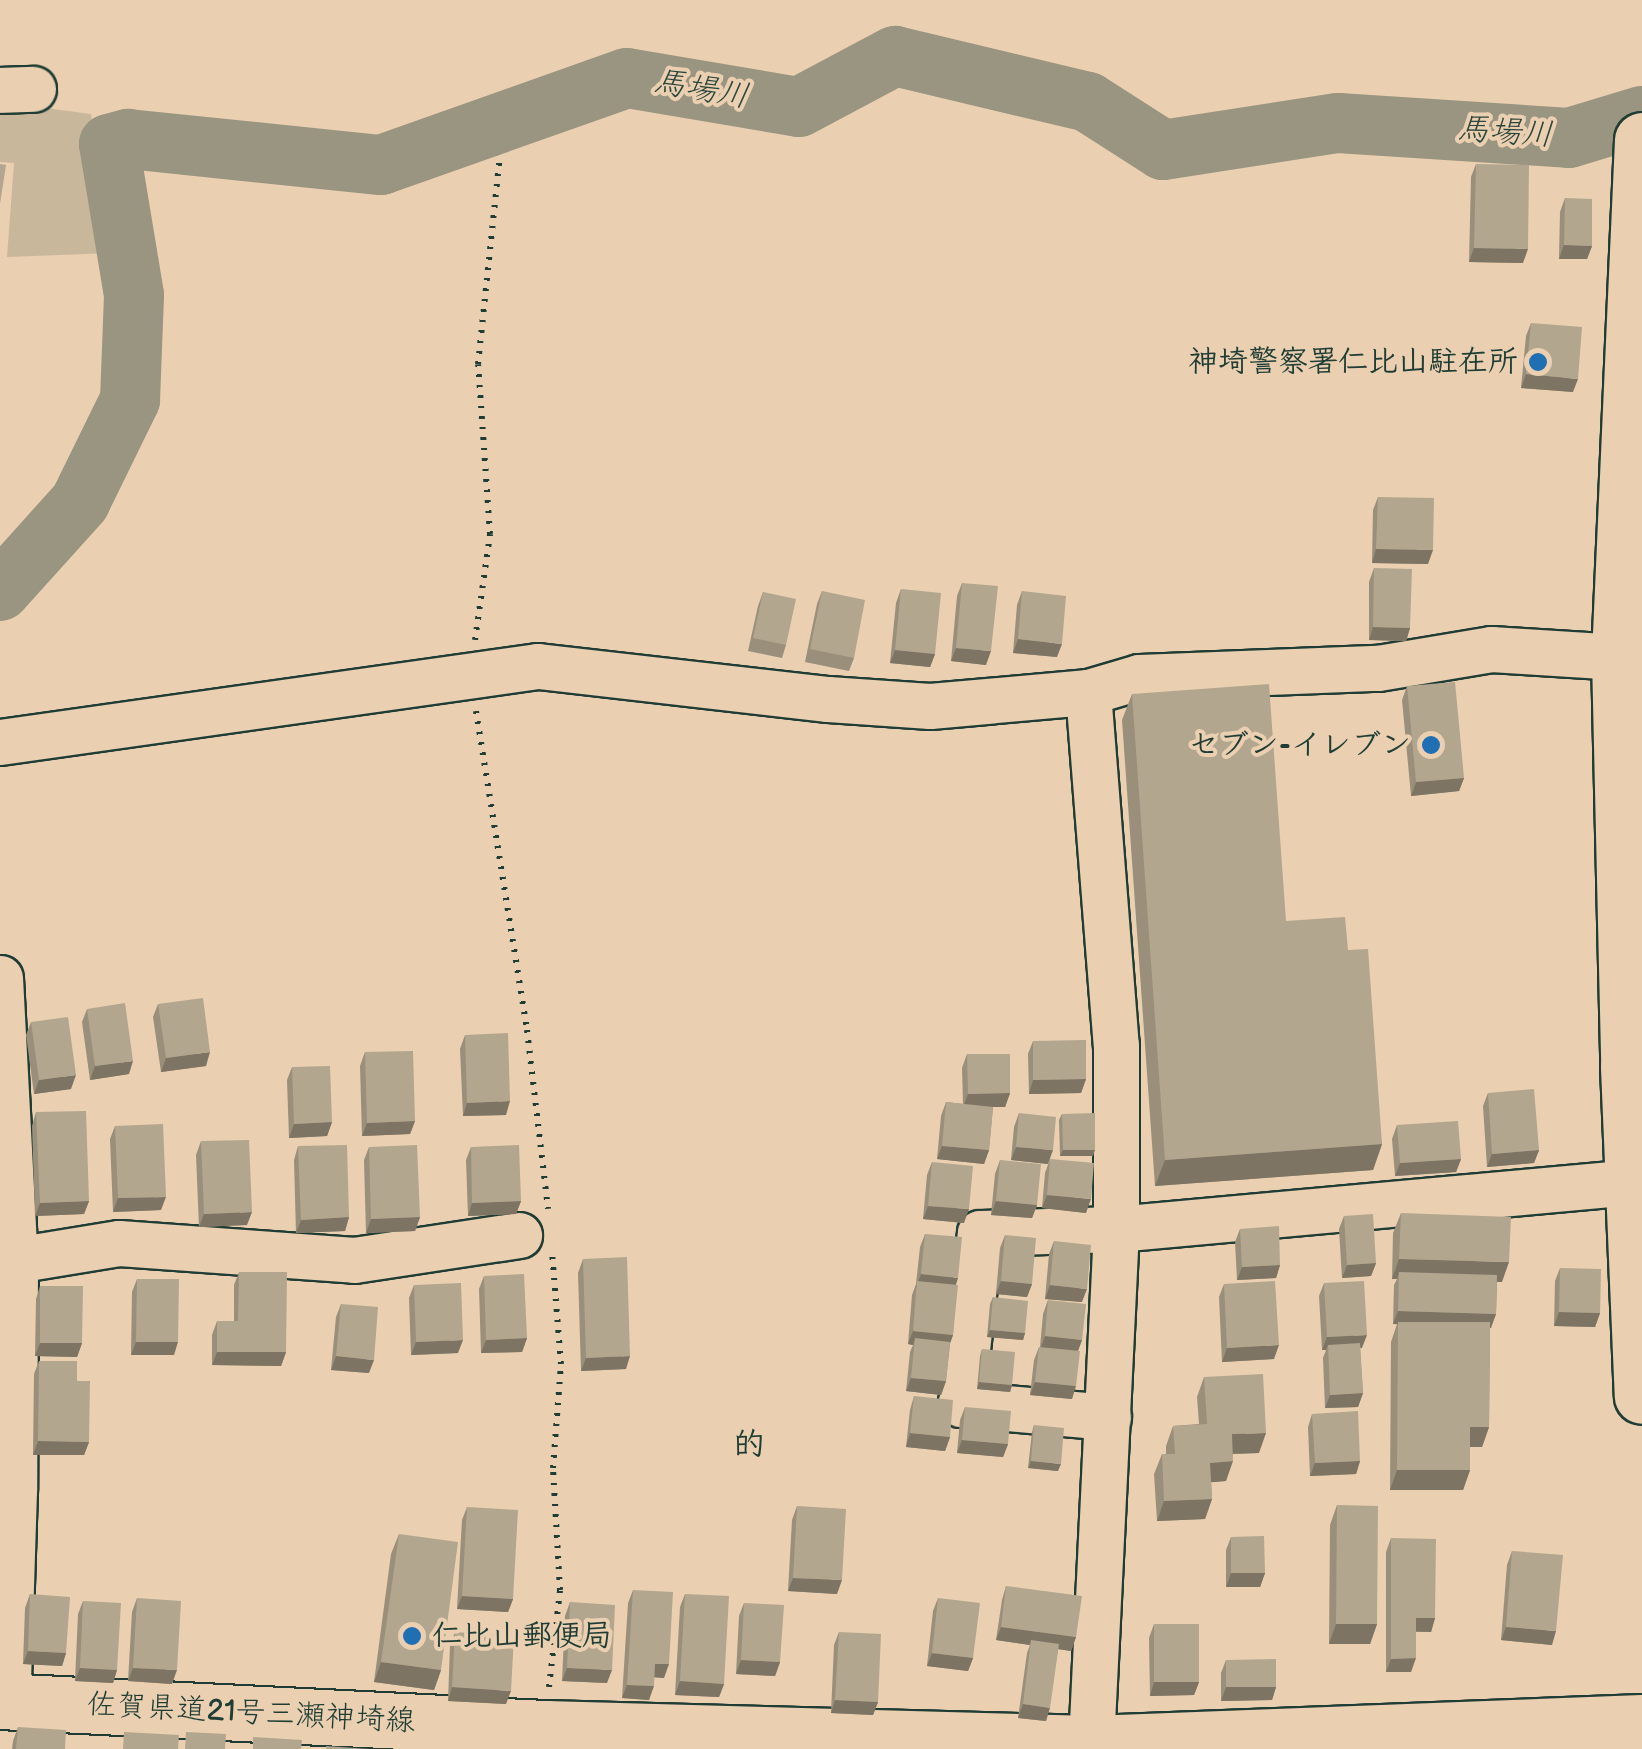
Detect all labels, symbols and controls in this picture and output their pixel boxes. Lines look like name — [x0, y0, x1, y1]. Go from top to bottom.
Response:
water label: 馬場川 — [650, 63, 752, 117]
water label: 馬場川 — [1456, 110, 1554, 156]
place label: 神埼警察署仁比山駐在所 — [1188, 344, 1518, 380]
marker: 神埼警察署仁比山駐在所 — [1527, 351, 1549, 373]
place label: セブン-イレブン — [1189, 727, 1411, 763]
marker: セブン-イレブン — [1420, 734, 1442, 756]
district label: 的 — [733, 1426, 765, 1464]
place label: 仁比山郵便局 — [432, 1618, 612, 1654]
marker: 仁比山郵便局 — [401, 1625, 423, 1647]
street label: 佐賀県道21号三瀬神埼線 — [86, 1686, 416, 1740]

